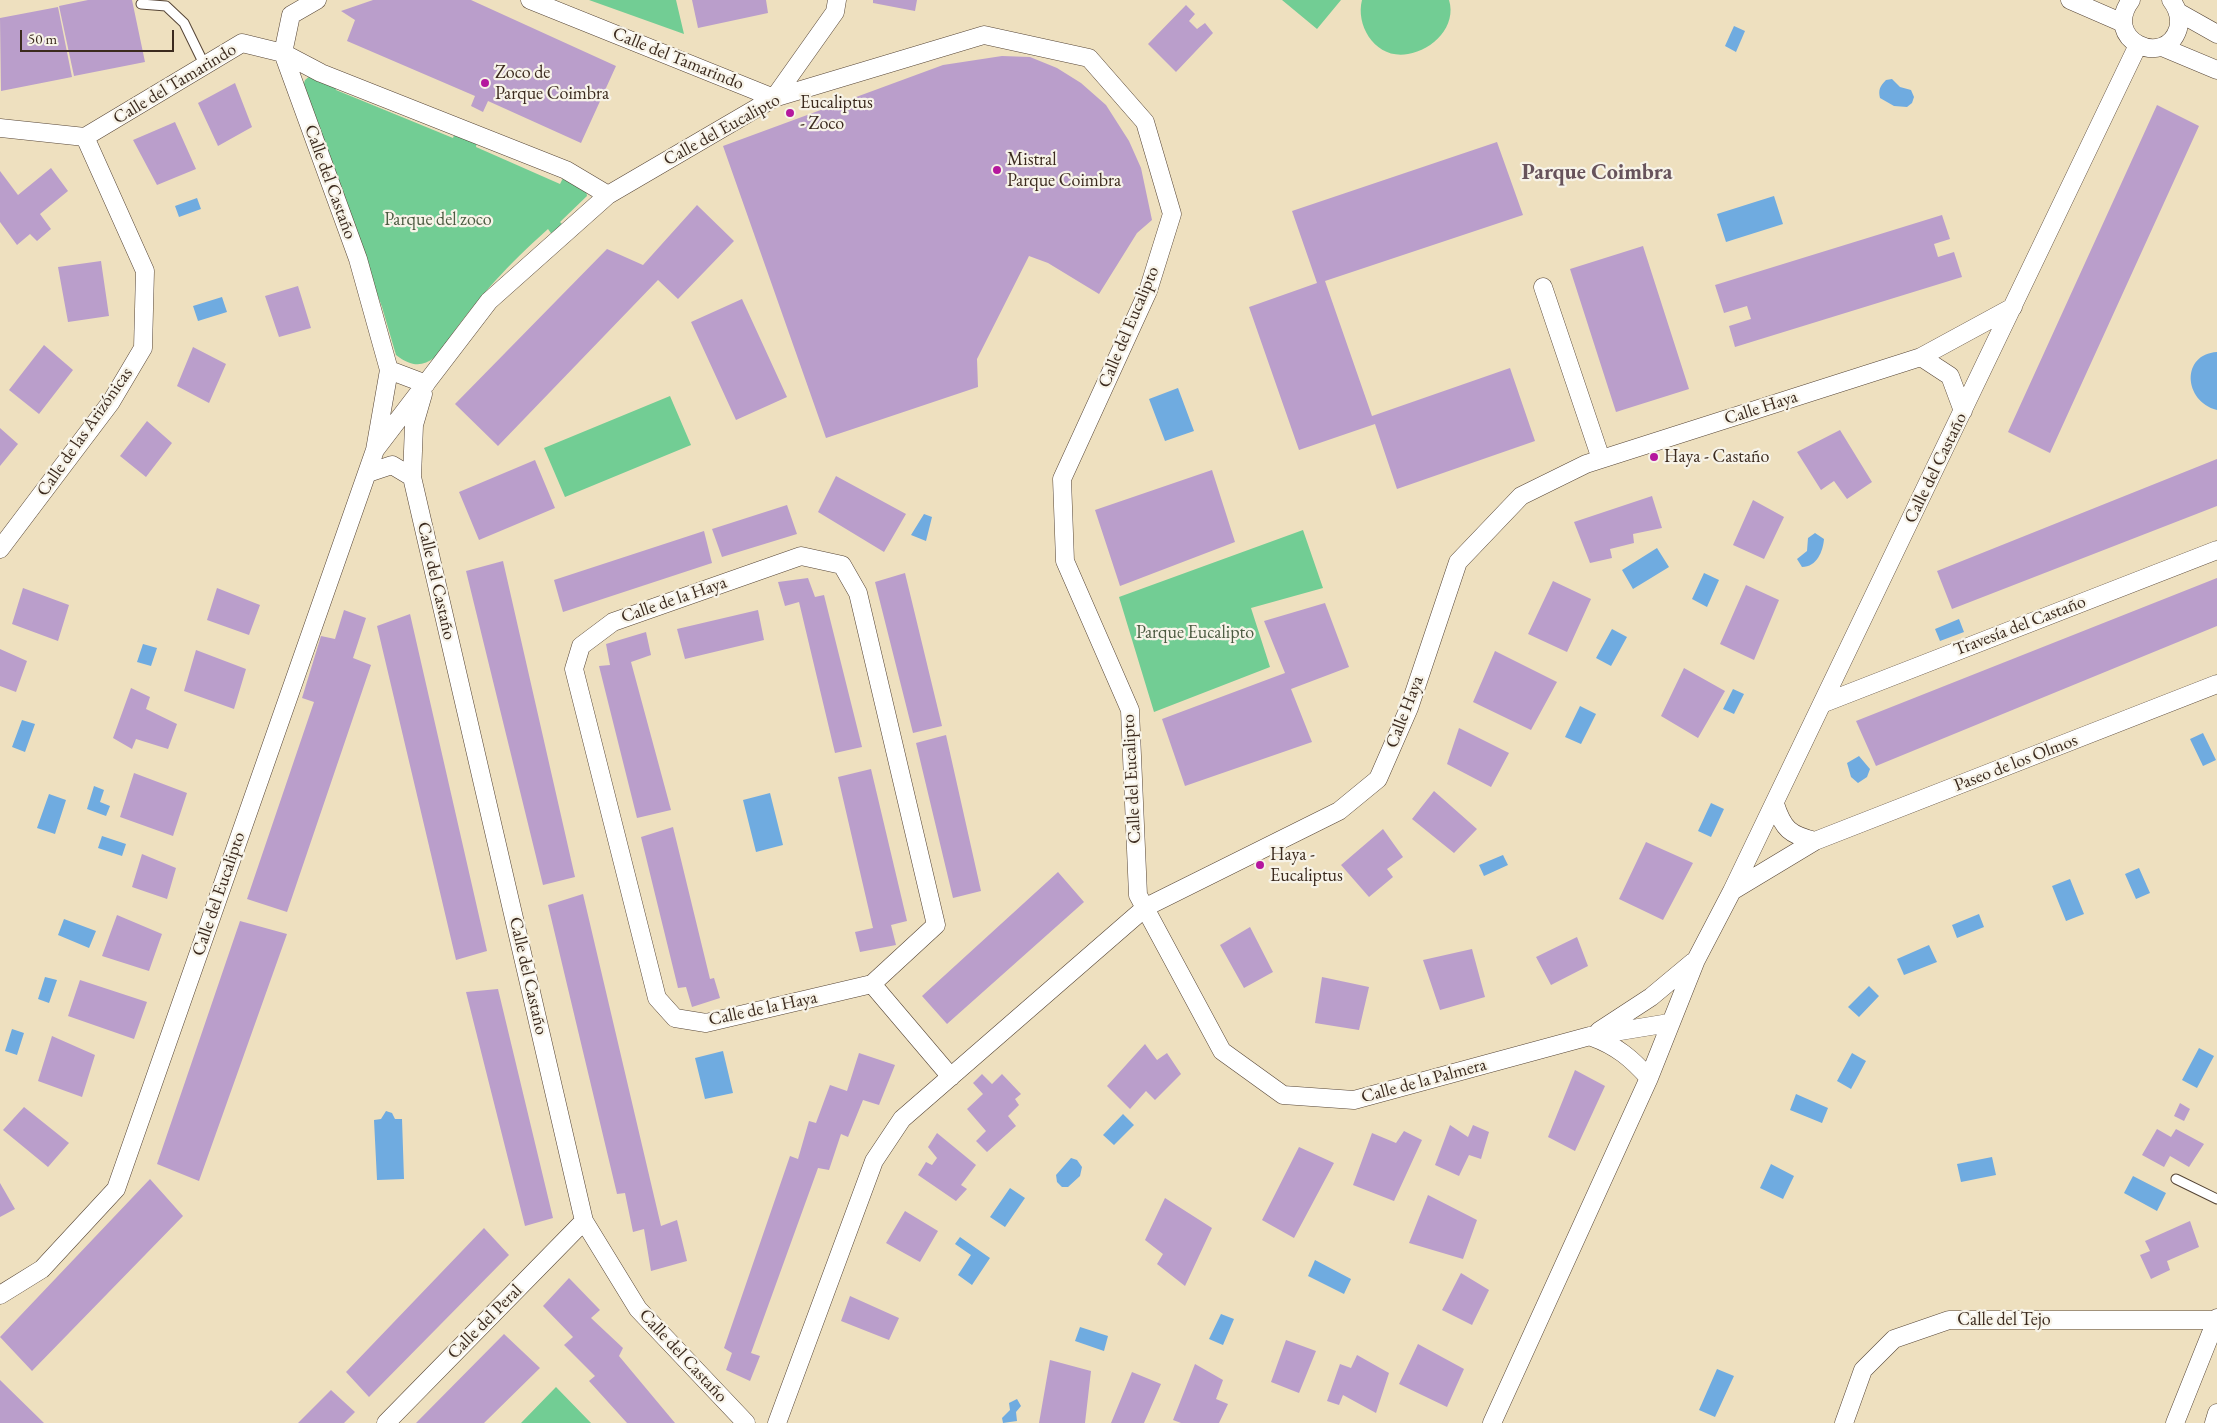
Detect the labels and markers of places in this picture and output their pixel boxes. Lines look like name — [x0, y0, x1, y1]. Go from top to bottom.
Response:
place label: Zoco de Parque Coimbra — [495, 62, 609, 104]
marker: Zoco de Parque Coimbra — [479, 77, 491, 89]
place label: Eucaliptus - Zoco — [800, 92, 873, 134]
marker: Eucaliptus - Zoco — [784, 107, 796, 119]
place label: Mistral Parque Coimbra — [1007, 149, 1121, 192]
marker: Mistral Parque Coimbra — [991, 164, 1003, 176]
place label: Haya - Castaño — [1664, 446, 1770, 468]
marker: Haya - Castaño — [1648, 451, 1660, 463]
place label: Haya - Eucaliptus — [1270, 844, 1343, 886]
marker: Haya - Eucaliptus — [1254, 859, 1266, 871]

